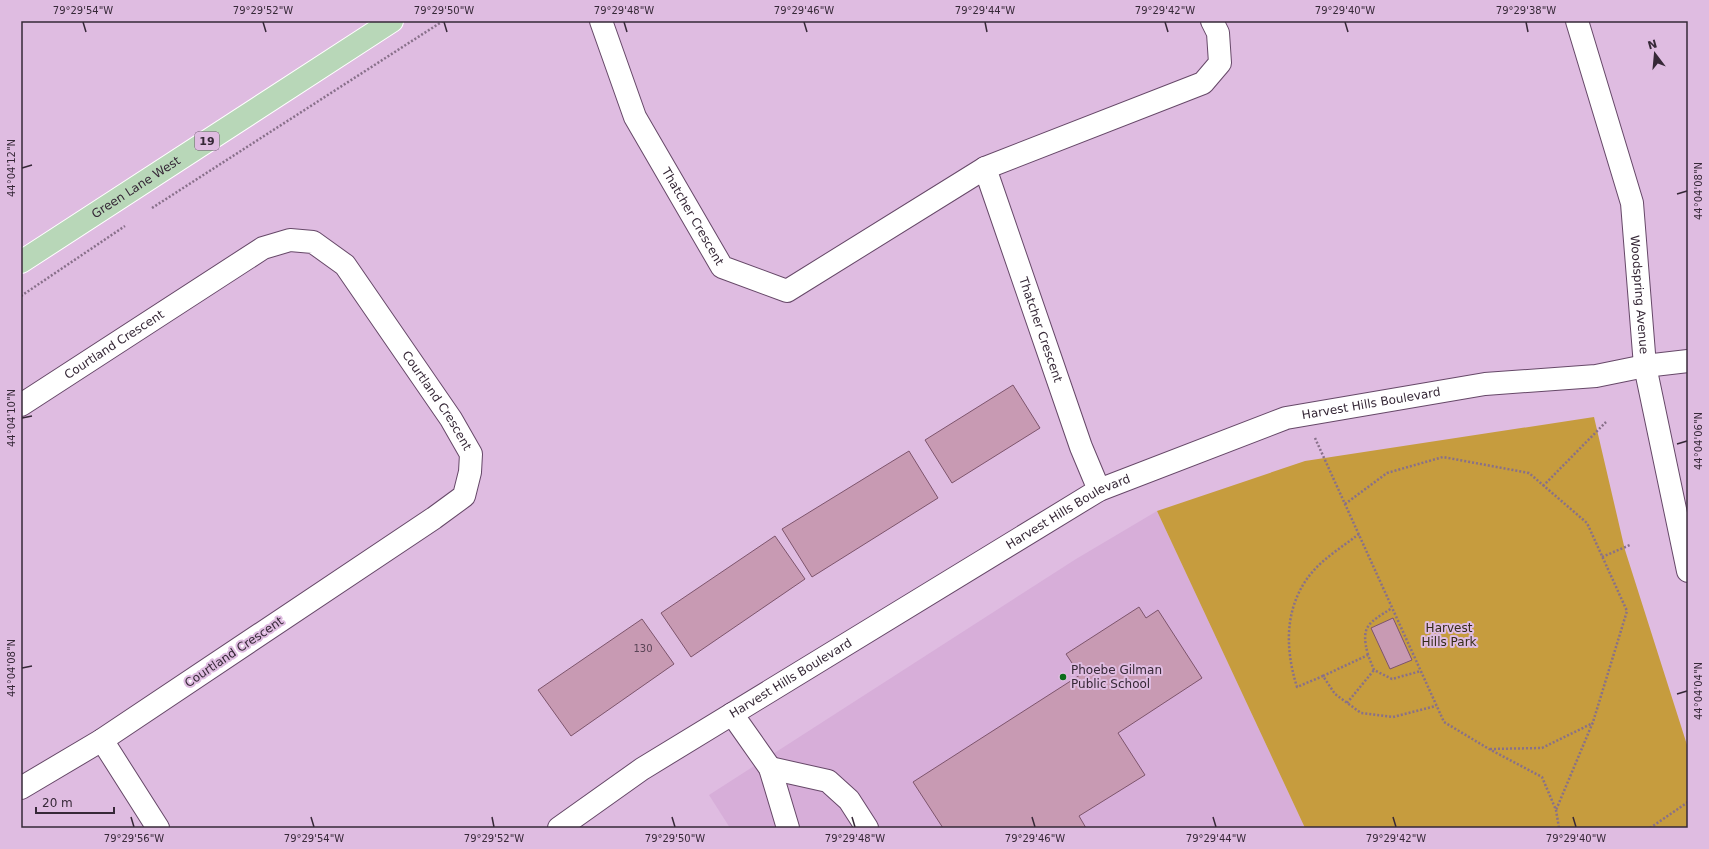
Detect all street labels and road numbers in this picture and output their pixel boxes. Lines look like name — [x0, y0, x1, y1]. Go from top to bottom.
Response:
road number: 19 — [195, 132, 219, 150]
street label: Green Lane West — [89, 153, 183, 221]
street label: Thatcher Crescent — [659, 164, 727, 268]
street label: Woodspring Avenue — [1628, 235, 1651, 355]
street label: Thatcher Crescent — [1016, 274, 1065, 384]
street label: Courtland Crescent — [62, 307, 167, 382]
street label: Courtland Crescent — [399, 348, 474, 453]
street label: Harvest Hills Boulevard — [1301, 385, 1442, 422]
street label: Harvest Hills Boulevard — [1004, 472, 1132, 552]
street label: Courtland Crescent — [182, 614, 286, 690]
street label: Harvest Hills Boulevard — [727, 636, 854, 721]

